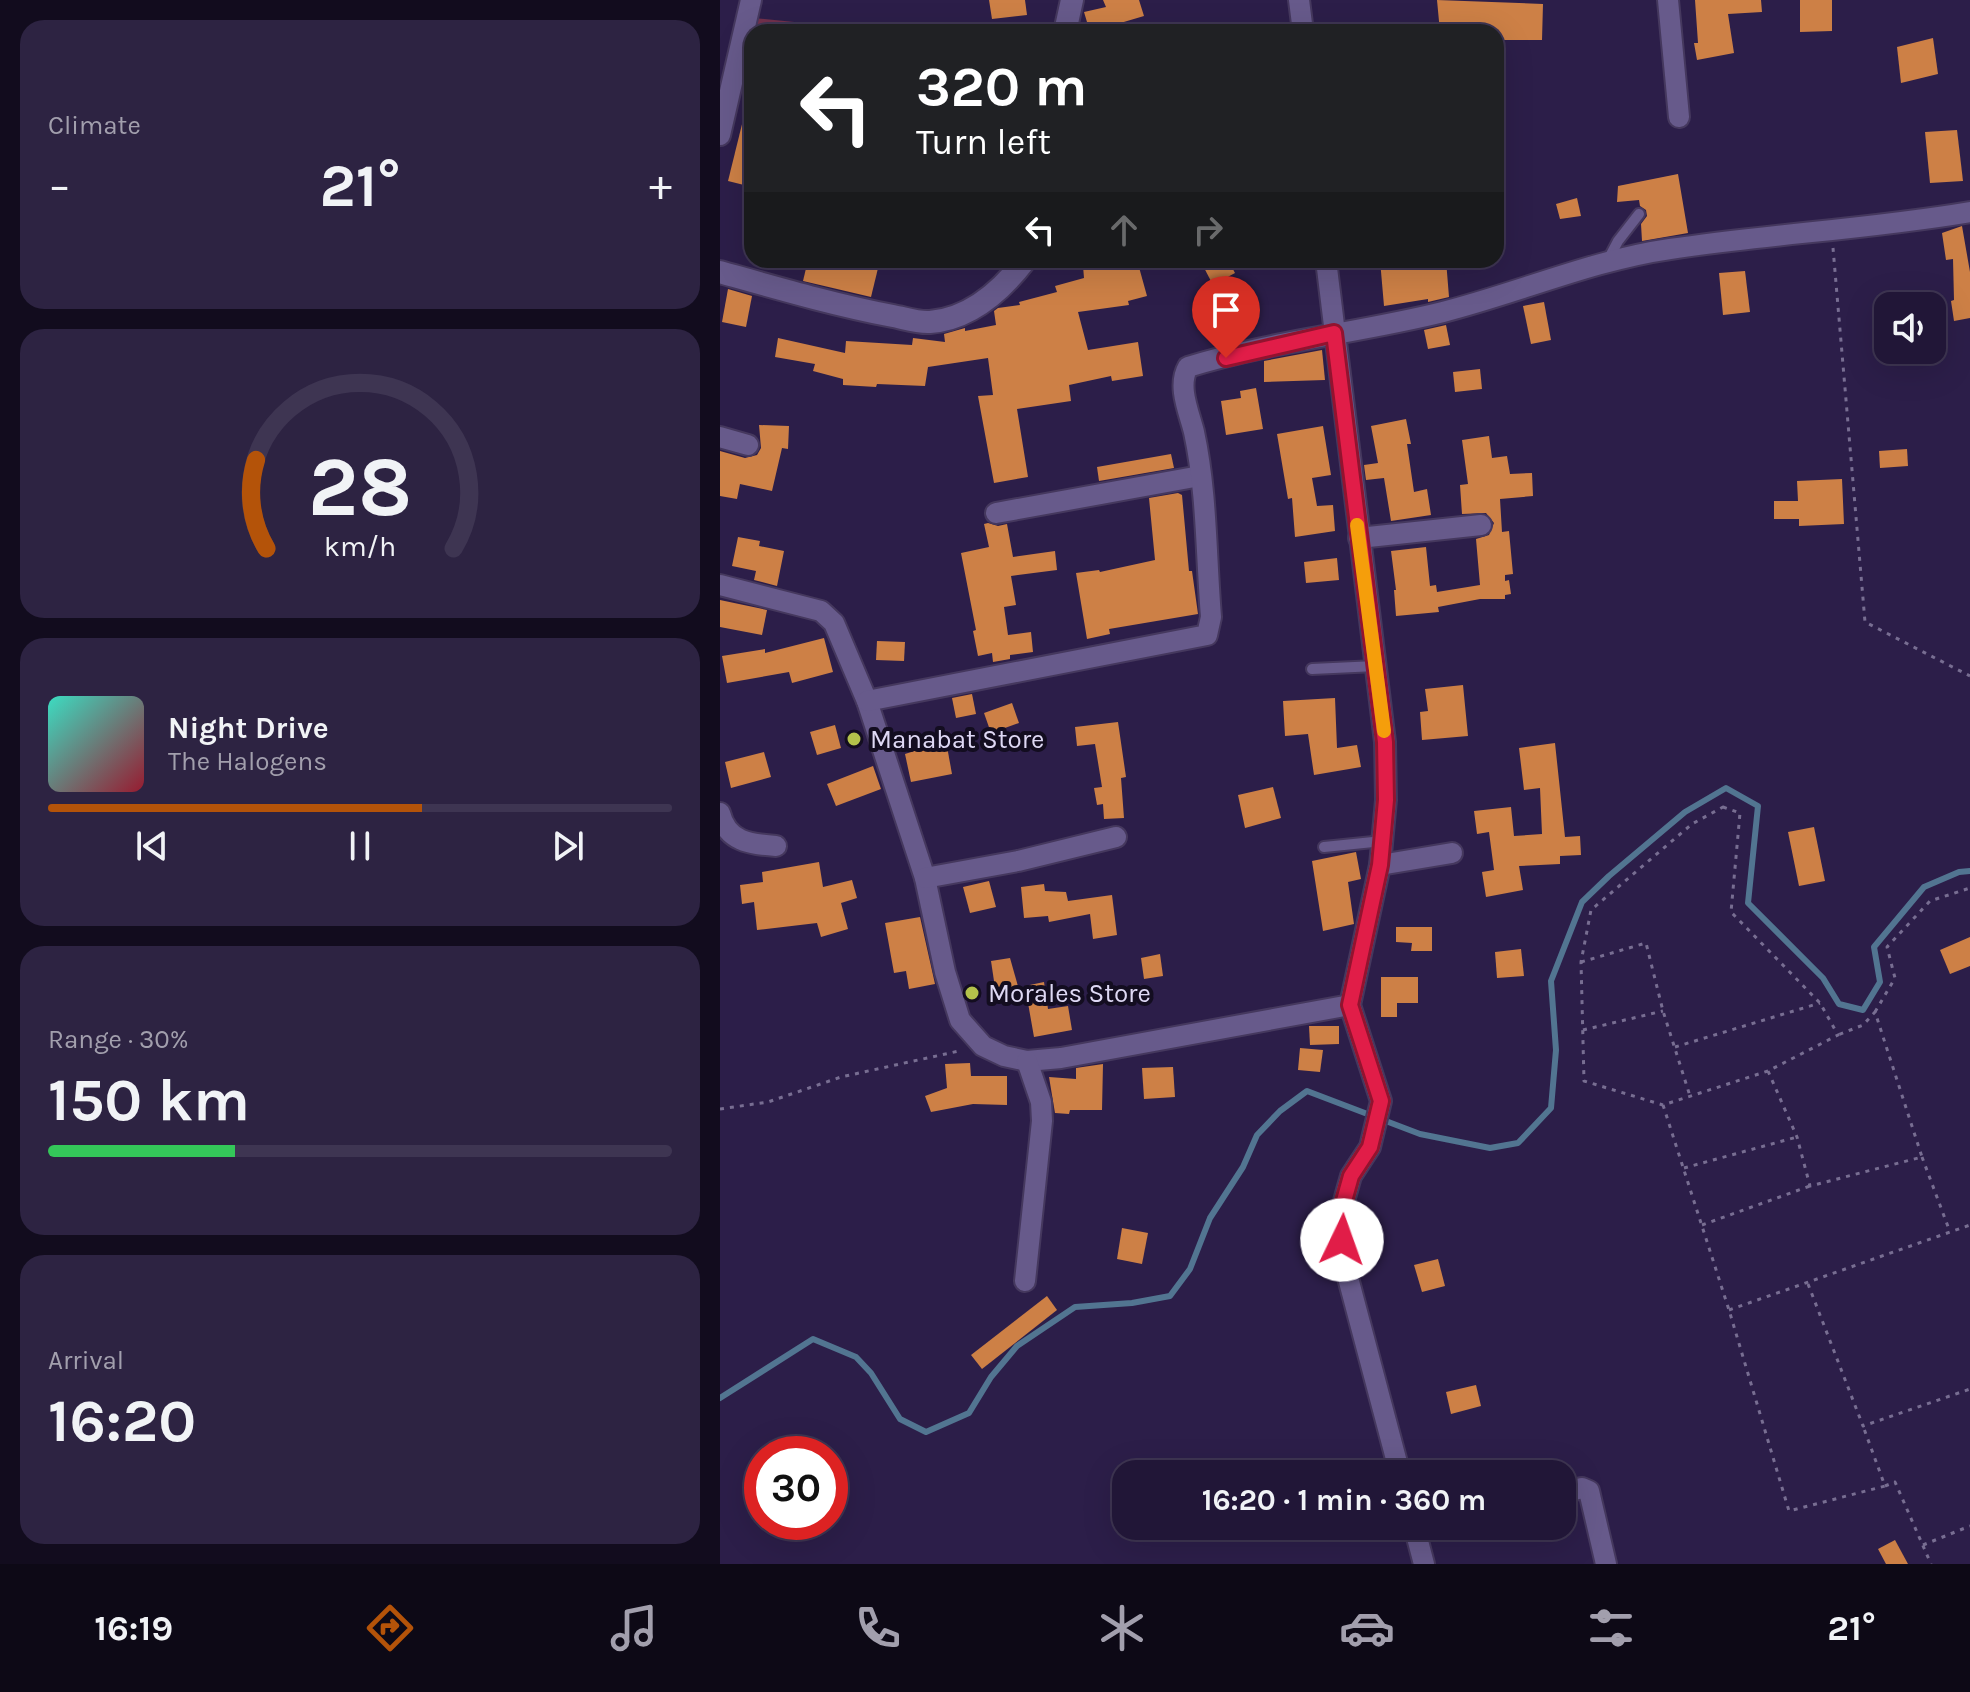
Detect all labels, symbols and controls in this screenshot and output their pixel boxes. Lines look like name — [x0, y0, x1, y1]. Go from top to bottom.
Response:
text: 320 m — [916, 54, 1087, 119]
icon: left — [784, 56, 888, 160]
text: Climate — [48, 110, 141, 141]
text: Turn left — [916, 121, 1051, 163]
text: 21° — [320, 151, 401, 221]
text: − — [48, 160, 71, 211]
text: + — [649, 160, 672, 211]
icon: left — [1018, 208, 1062, 252]
icon: ahead — [1102, 208, 1146, 252]
icon: right — [1186, 208, 1230, 252]
pin — [1192, 276, 1260, 358]
icon: arrive — [1204, 288, 1248, 332]
map controls — [1874, 292, 1946, 364]
button: sound — [1874, 292, 1946, 364]
text: 28 — [308, 439, 412, 536]
text: km/h — [324, 530, 396, 563]
text: Night Drive — [168, 710, 329, 746]
place label: Manabat Store — [870, 724, 1044, 755]
marker: Manabat Store — [845, 730, 863, 748]
text: The Halogens — [168, 746, 327, 777]
icon: previous — [130, 824, 174, 868]
icon: pause — [338, 824, 382, 868]
icon: next — [546, 824, 590, 868]
place label: Morales Store — [988, 978, 1151, 1009]
marker: Morales Store — [963, 984, 981, 1002]
text: Range · 30% — [48, 1024, 189, 1055]
text: 150 km — [48, 1065, 250, 1135]
position arrow — [1300, 1198, 1384, 1282]
text: Arrival — [48, 1345, 124, 1376]
text: 16:20 — [48, 1386, 196, 1456]
speed limit sign: 30 — [744, 1436, 848, 1540]
text: 16:20 · 1 min · 360 m — [1202, 1482, 1486, 1518]
icon: directions — [362, 1600, 418, 1656]
icon: music — [606, 1600, 662, 1656]
icon: phone — [850, 1600, 906, 1656]
icon: climate — [1094, 1600, 1150, 1656]
icon: car — [1339, 1600, 1395, 1656]
icon: filters — [1583, 1600, 1639, 1656]
text: 16:19 — [94, 1607, 173, 1649]
text: 21° — [1827, 1607, 1876, 1649]

